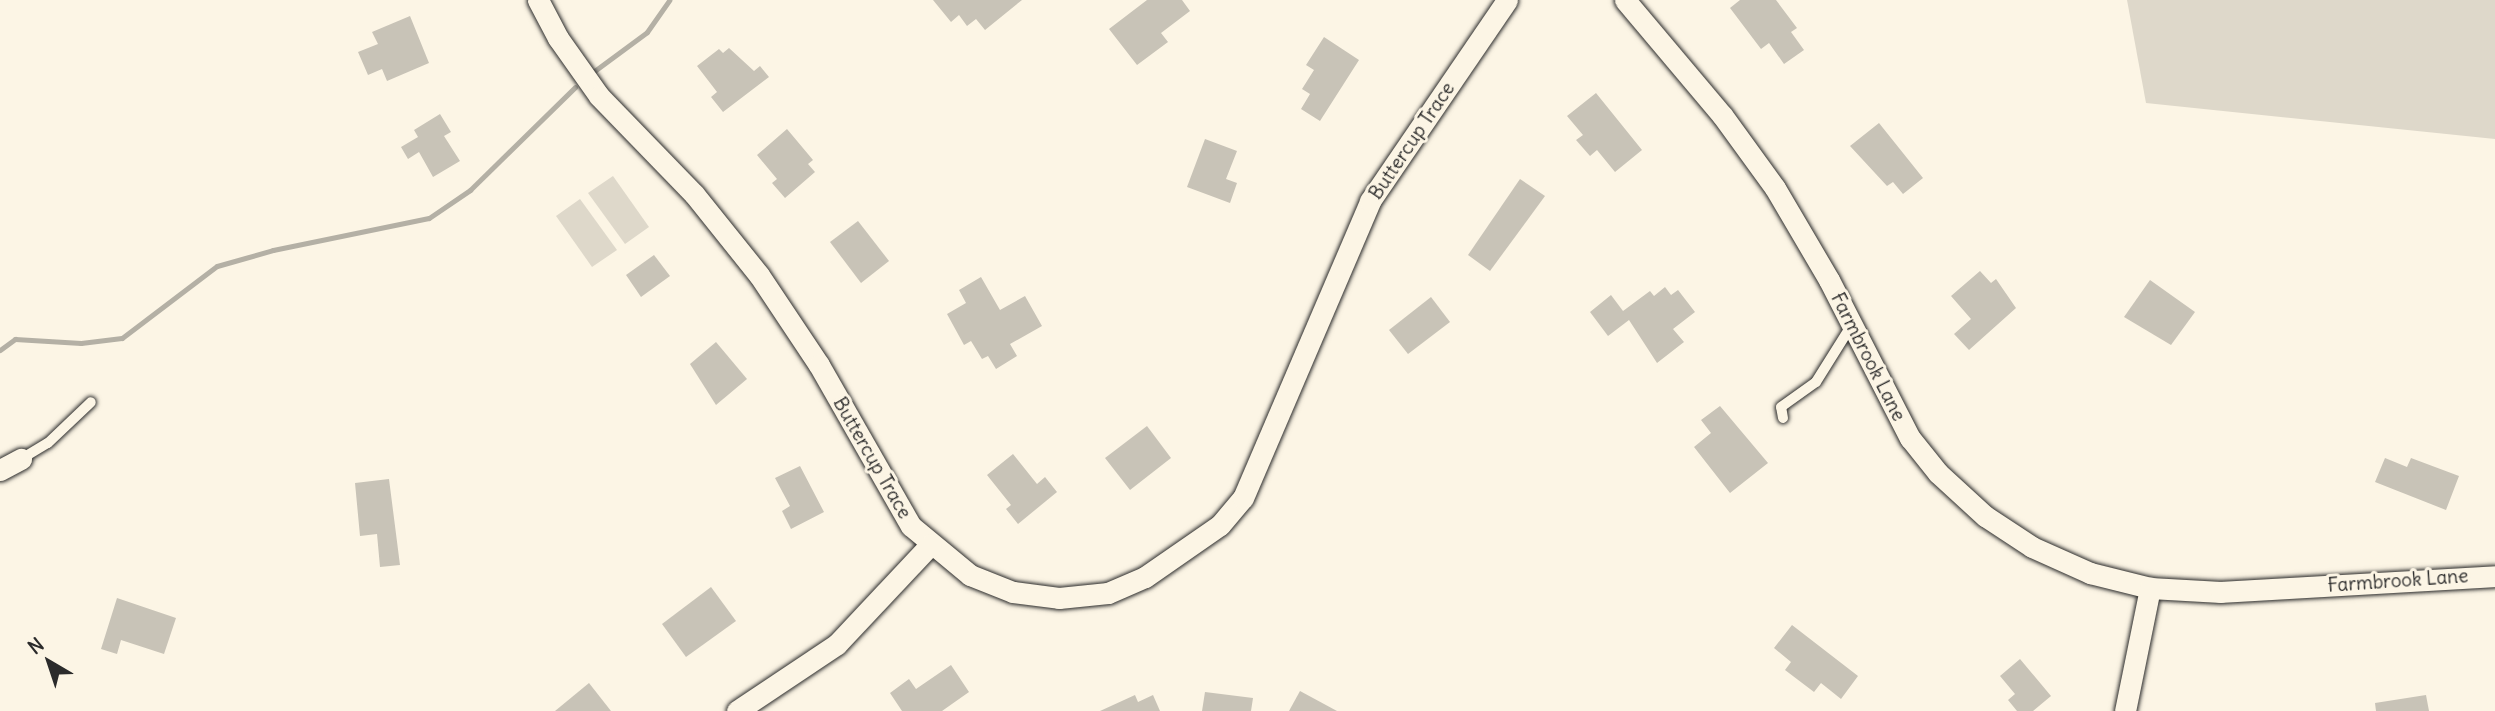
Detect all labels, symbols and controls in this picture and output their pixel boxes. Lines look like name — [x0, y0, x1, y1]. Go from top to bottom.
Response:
street label: Buttercup Trace — [1364, 78, 1460, 204]
street label: Farmbrook Lane — [1826, 289, 1910, 425]
street label: Buttercup Trace — [828, 393, 916, 523]
street label: Farmbrook Lane — [2327, 565, 2469, 597]
north arrow — [14, 627, 84, 697]
text: N — [23, 632, 48, 659]

